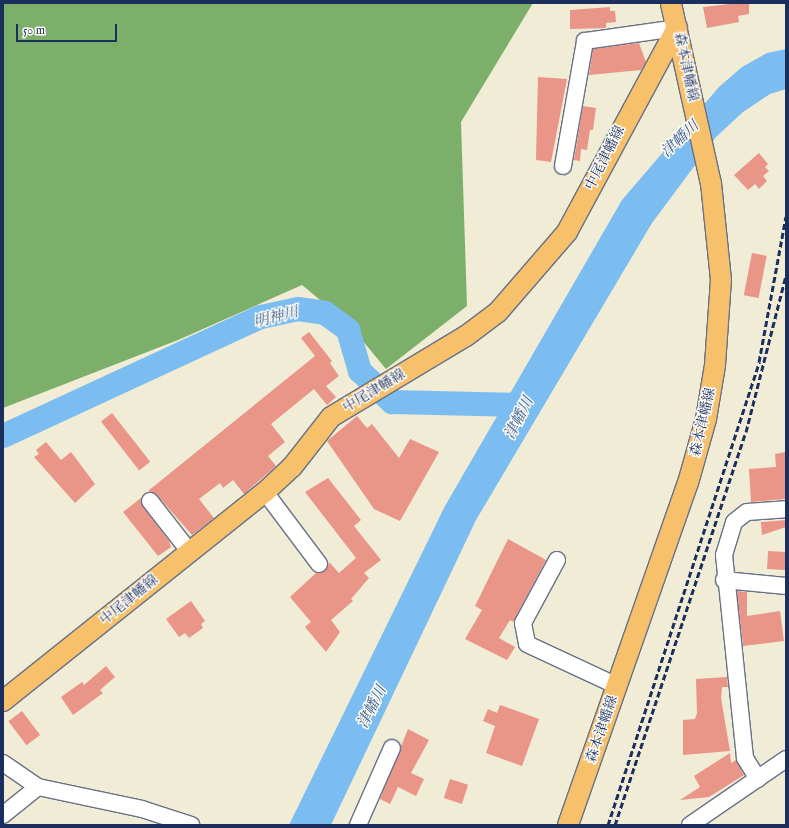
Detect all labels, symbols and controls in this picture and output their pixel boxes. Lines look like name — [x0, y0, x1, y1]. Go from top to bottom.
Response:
scale bar — [18, 16, 119, 42]
text: 50 m — [23, 23, 45, 38]
street label: 森本津幡線 — [671, 31, 701, 103]
water label: 津幡川 — [657, 117, 703, 161]
street label: 中尾津幡線 — [582, 123, 628, 193]
water label: 明神川 — [252, 303, 300, 331]
street label: 中尾津幡線 — [340, 366, 408, 416]
street label: 森本津幡線 — [687, 386, 719, 458]
water label: 津幡川 — [501, 394, 537, 442]
street label: 中尾津幡線 — [97, 571, 161, 629]
water label: 津幡川 — [354, 683, 390, 731]
street label: 森本津幡線 — [583, 693, 621, 765]

